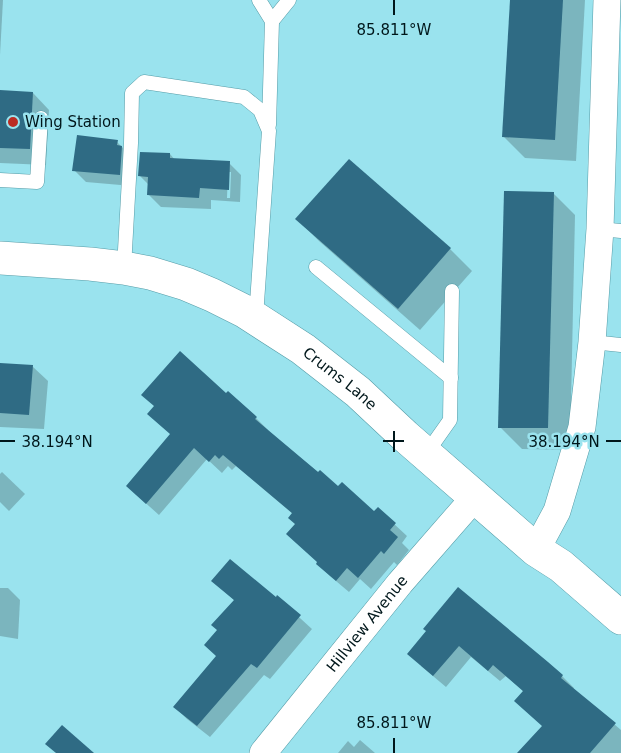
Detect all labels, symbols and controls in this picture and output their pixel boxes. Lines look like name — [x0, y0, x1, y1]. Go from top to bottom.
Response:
text: 85.811°W — [357, 21, 432, 39]
place label: Wing Station — [25, 113, 121, 131]
marker: Wing Station — [6, 115, 20, 129]
street label: Crums Lane — [299, 343, 380, 414]
text: 38.194°N — [21, 433, 93, 451]
text: 38.194°N — [528, 433, 600, 451]
street label: Hillview Avenue — [323, 572, 411, 676]
text: 85.811°W — [357, 714, 432, 732]

